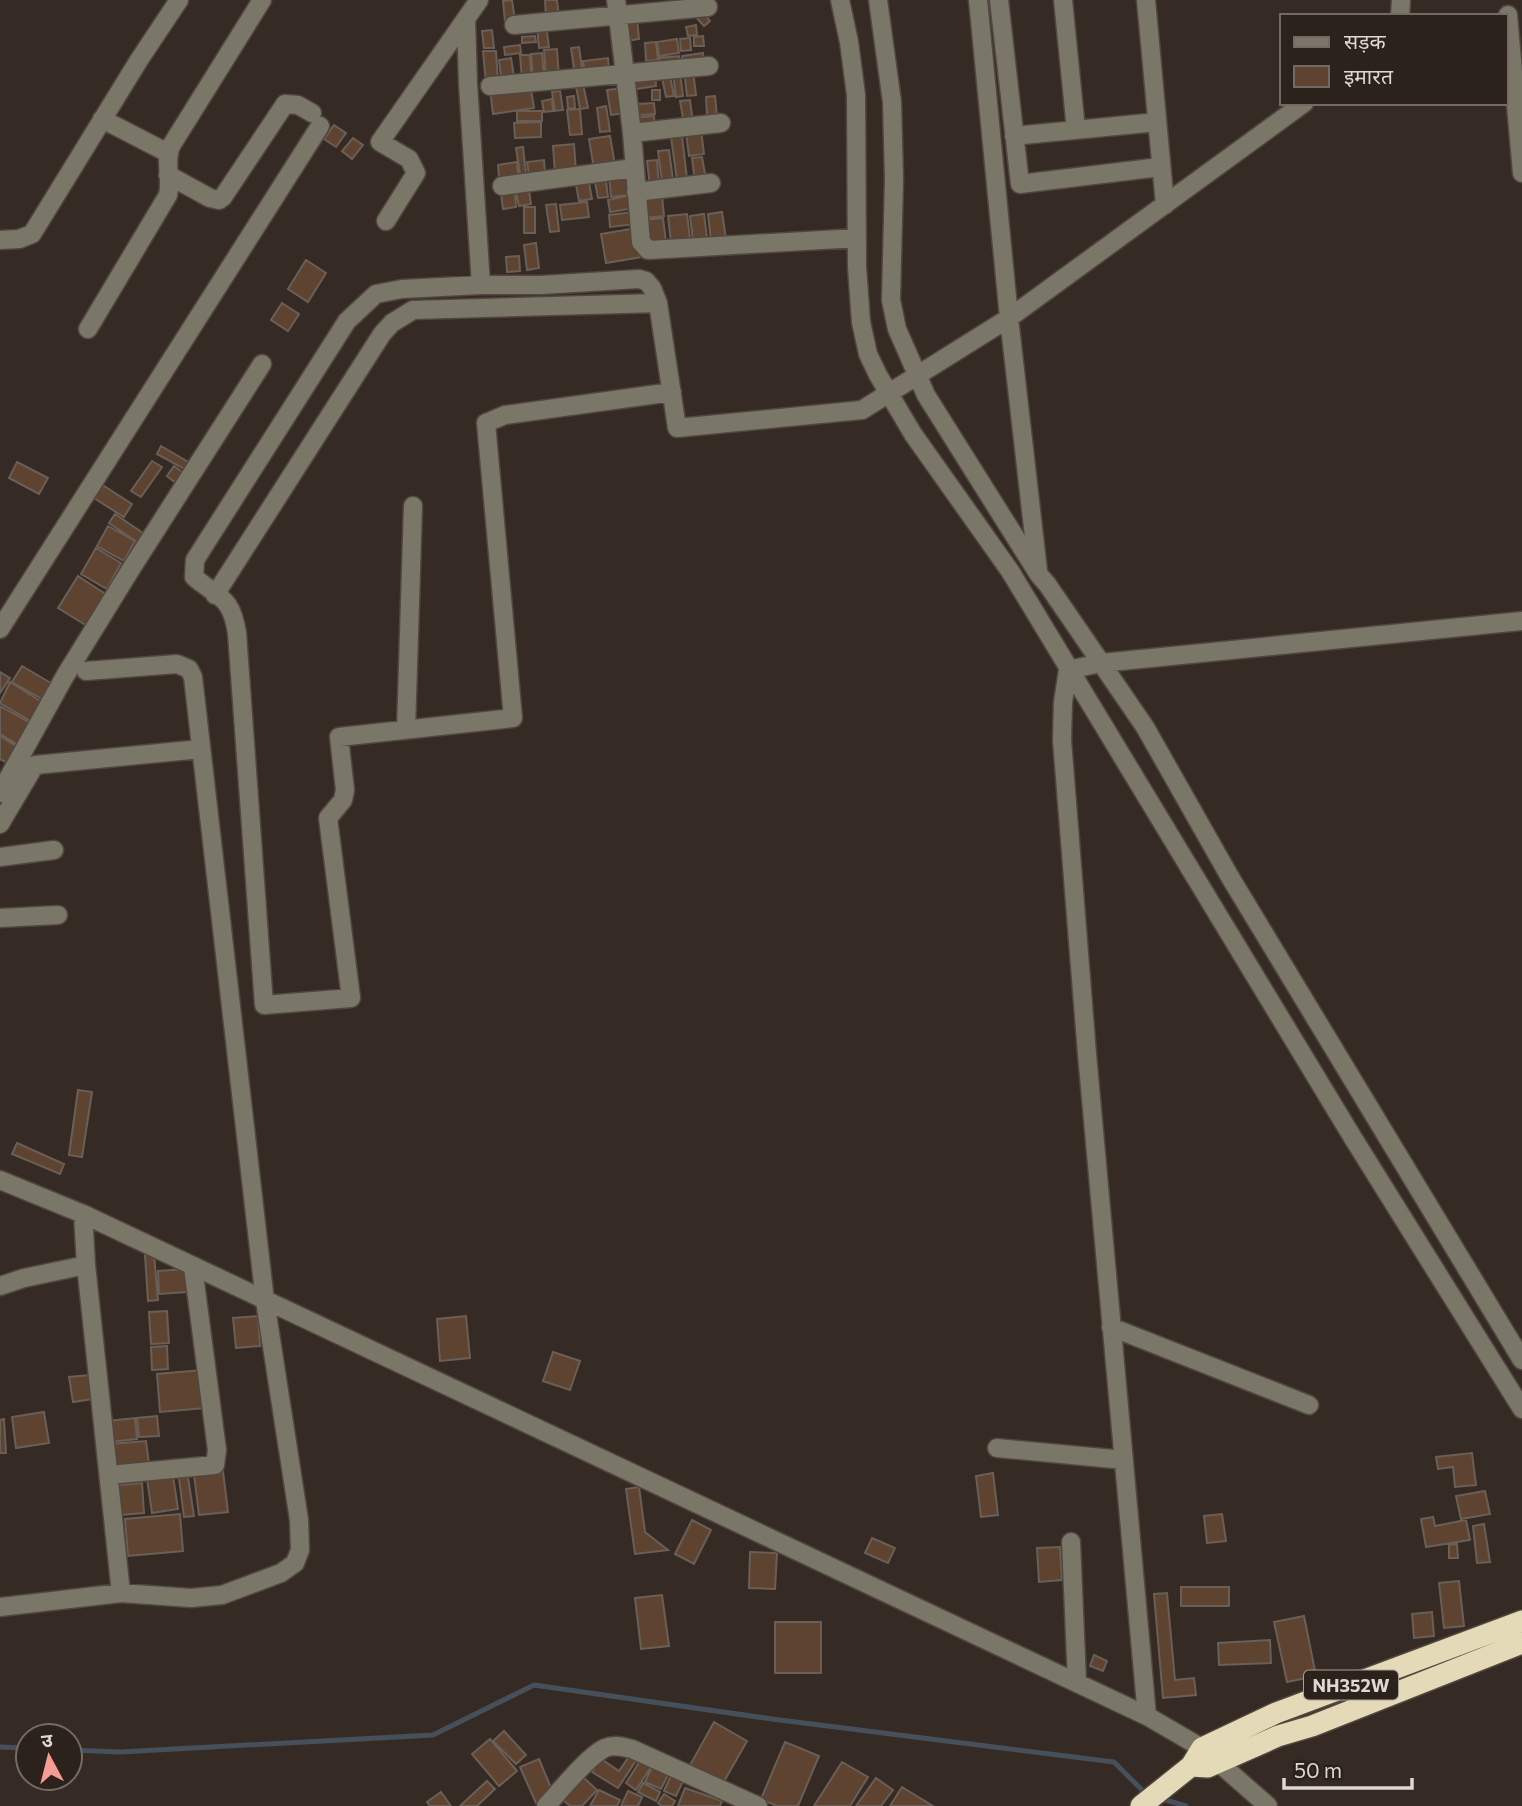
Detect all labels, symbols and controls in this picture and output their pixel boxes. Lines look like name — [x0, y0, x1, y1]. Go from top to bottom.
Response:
legend — [1280, 14, 1508, 105]
text: सड़क — [1344, 28, 1386, 53]
text: इमारत — [1344, 63, 1394, 88]
road number: NH352W — [1304, 1670, 1398, 1700]
north arrow — [14, 1722, 84, 1792]
text: उ — [40, 1727, 55, 1752]
scale bar — [1284, 1746, 1412, 1790]
text: 50 m — [1294, 1757, 1342, 1782]

